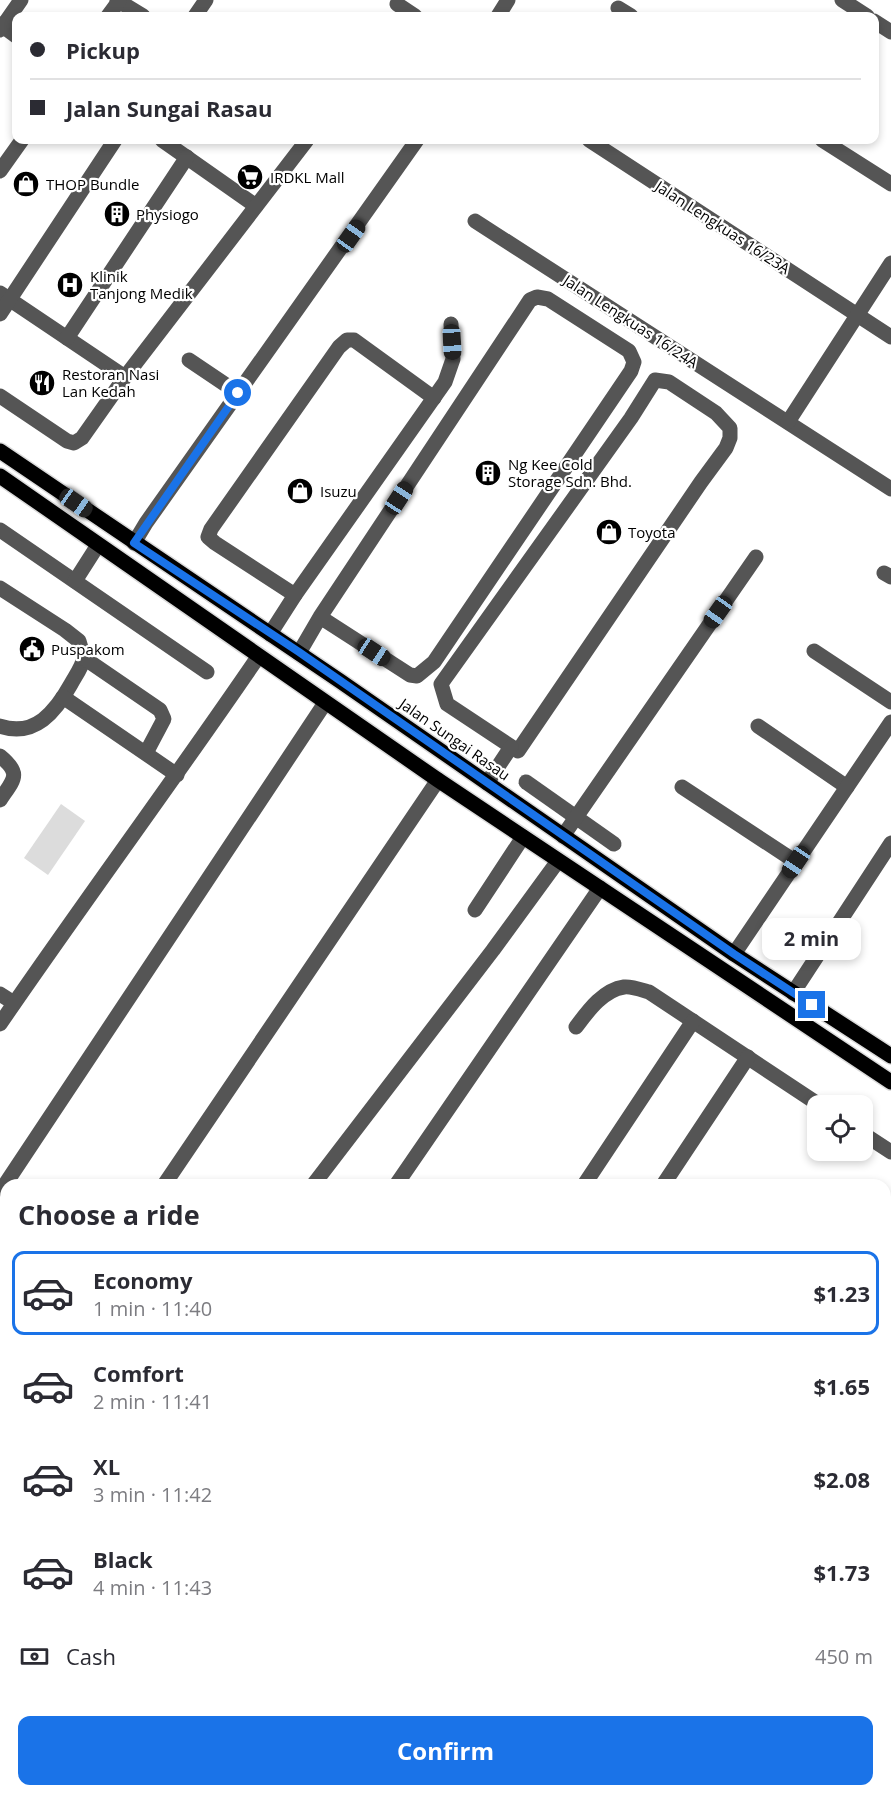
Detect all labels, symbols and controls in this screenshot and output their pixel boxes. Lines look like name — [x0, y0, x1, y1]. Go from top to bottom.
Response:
text: Pickup — [66, 35, 140, 65]
text: Jalan Sungai Rasau — [66, 93, 272, 123]
supermarket icon: IRDKL Mall — [235, 162, 265, 192]
place label: IRDKL Mall — [270, 167, 345, 187]
shop icon: THOP Bundle — [11, 169, 41, 199]
place label: THOP Bundle — [46, 174, 139, 194]
street label: Jalan Lengkuas 16/23A — [650, 175, 795, 278]
building icon: Physiogo — [102, 199, 132, 229]
place label: Physiogo — [136, 204, 199, 224]
car — [333, 216, 369, 256]
place label: Klinik Tanjong Medik — [90, 266, 193, 303]
street label: Jalan Lengkuas 16/24A — [558, 269, 703, 372]
hospital icon: Klinik Tanjong Medik — [55, 270, 85, 300]
car — [442, 324, 462, 360]
place label: Restoran Nasi Lan Kedah — [62, 364, 159, 401]
restaurant icon: Restoran Nasi Lan Kedah — [27, 368, 57, 398]
route start — [224, 379, 251, 406]
place label: Ng Kee Cold Storage Sdn. Bhd. — [508, 454, 632, 491]
building icon: Ng Kee Cold Storage Sdn. Bhd. — [473, 458, 503, 488]
shop icon: Isuzu — [285, 476, 315, 506]
car — [382, 478, 416, 518]
place label: Isuzu — [320, 481, 357, 501]
car — [56, 485, 96, 521]
shop icon: Toyota — [594, 517, 624, 547]
place label: Toyota — [628, 522, 676, 542]
car — [700, 592, 736, 632]
public building icon: Puspakom — [17, 634, 47, 664]
car — [354, 635, 394, 669]
place label: Puspakom — [51, 639, 125, 659]
street label: Jalan Sungai Rasau — [394, 692, 514, 785]
car — [778, 842, 814, 882]
callout: 2 min — [762, 918, 862, 960]
text: 2 min — [784, 925, 839, 952]
route end — [798, 991, 825, 1018]
map controls — [807, 1095, 873, 1161]
button: locate — [807, 1095, 873, 1161]
text: Choose a ride — [18, 1196, 200, 1233]
text: Economy — [93, 1265, 192, 1295]
icon: car — [21, 1266, 75, 1320]
text: $1.23 — [813, 1278, 870, 1308]
text: 1 min · 11:40 — [93, 1295, 212, 1322]
text: Comfort — [93, 1358, 184, 1388]
icon: car — [21, 1359, 75, 1413]
text: $1.65 — [813, 1371, 870, 1401]
text: 2 min · 11:41 — [93, 1388, 212, 1415]
text: XL — [93, 1451, 120, 1481]
icon: car — [21, 1452, 75, 1506]
text: $2.08 — [813, 1464, 870, 1494]
text: 3 min · 11:42 — [93, 1481, 212, 1508]
text: Black — [93, 1544, 153, 1574]
icon: car — [21, 1545, 75, 1599]
text: $1.73 — [813, 1557, 870, 1587]
text: 4 min · 11:43 — [93, 1574, 212, 1601]
icon: cash — [18, 1640, 51, 1673]
text: Cash — [66, 1641, 116, 1671]
text: 450 m — [815, 1643, 873, 1670]
button: Confirm — [18, 1716, 873, 1785]

